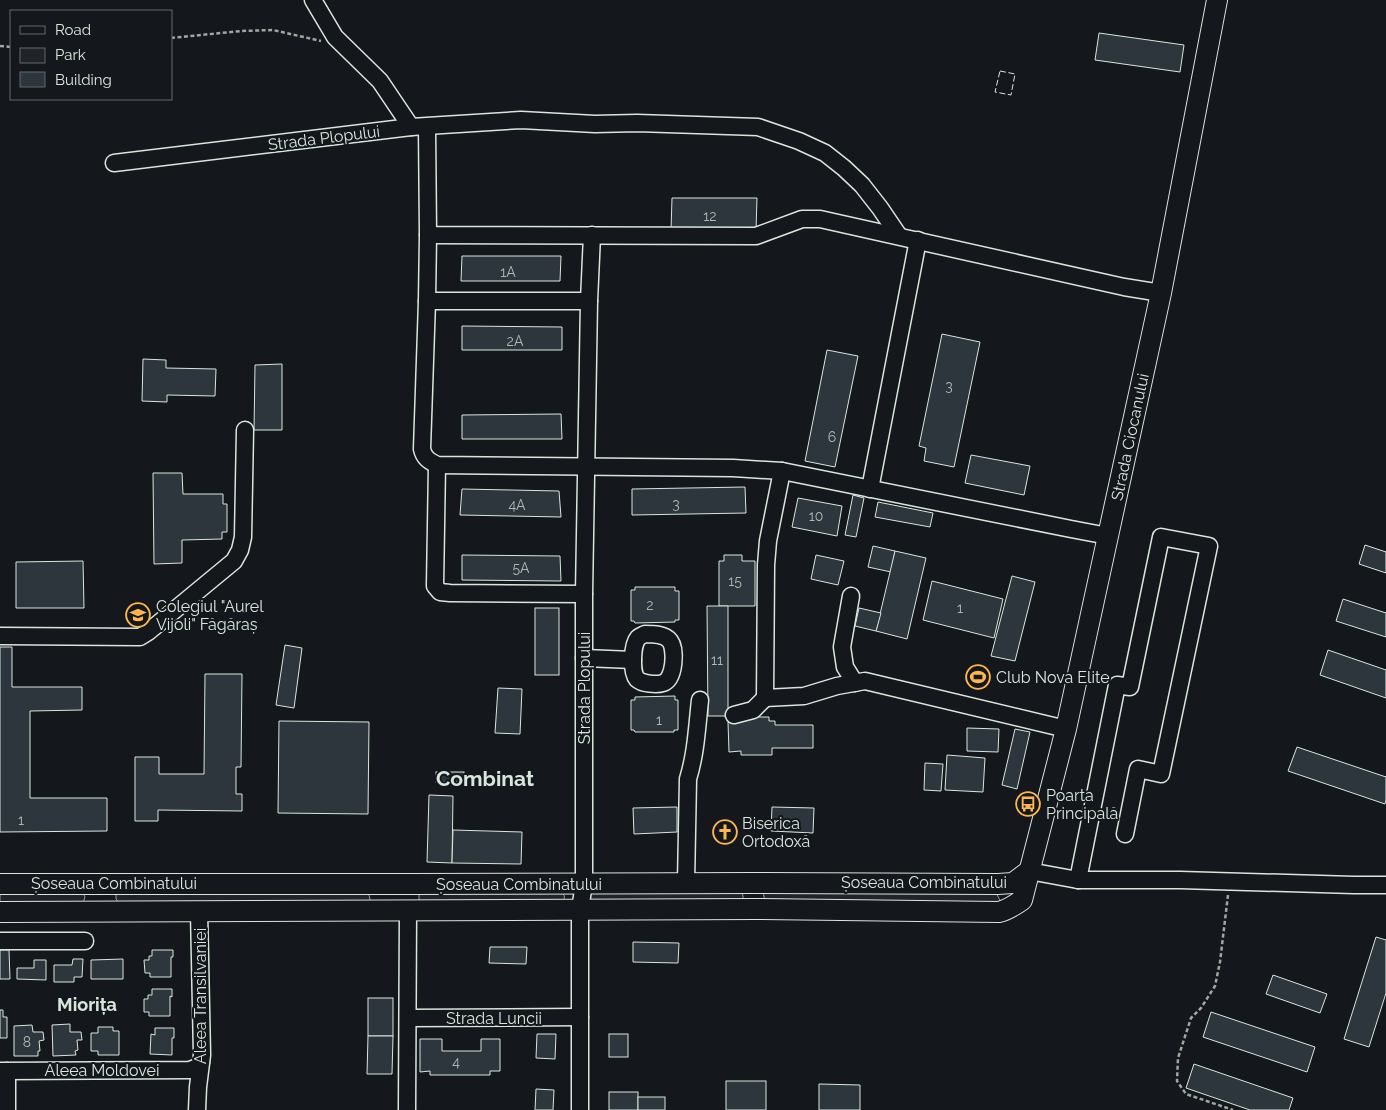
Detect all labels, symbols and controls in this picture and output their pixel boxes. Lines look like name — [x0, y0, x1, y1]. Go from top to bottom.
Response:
legend — [10, 10, 172, 100]
text: Road — [55, 21, 91, 39]
text: Park — [55, 46, 86, 64]
text: Building — [55, 71, 112, 89]
street label: Strada Plopului — [267, 122, 381, 154]
house number: 12 — [703, 208, 717, 224]
house number: 1A — [500, 264, 516, 280]
house number: 2A — [507, 333, 524, 349]
street label: Strada Ciocanului — [1107, 372, 1153, 502]
house number: 3 — [945, 378, 953, 394]
house number: 6 — [828, 429, 836, 445]
house number: 3 — [672, 496, 680, 512]
house number: 4A — [508, 497, 526, 513]
house number: 10 — [809, 508, 823, 524]
house number: 5A — [512, 560, 530, 576]
house number: 15 — [728, 573, 742, 589]
place label: Colegiul "Aurel Vijoli" Făgăraș — [156, 597, 264, 634]
house number: 2 — [646, 597, 654, 613]
house number: 1 — [957, 600, 963, 616]
school or university icon: Colegiul "Aurel Vijoli" Făgăraș — [125, 602, 151, 628]
street label: Strada Plopului — [575, 632, 594, 744]
house number: 11 — [711, 652, 723, 668]
sports icon: Club Nova Elite — [965, 664, 991, 690]
place label: Club Nova Elite — [996, 668, 1110, 687]
house number: 1 — [656, 712, 662, 728]
district label: Combinat — [436, 766, 534, 791]
place label: Poarta Principală — [1046, 786, 1118, 823]
bus stop icon: Poarta Principală — [1015, 791, 1041, 817]
house number: 1 — [18, 812, 24, 828]
place label: Biserica Ortodoxă — [742, 814, 810, 851]
church icon: Biserica Ortodoxă — [712, 819, 738, 845]
street label: Șoseaua Combinatului — [841, 873, 1007, 892]
street label: Șoseaua Combinatului — [31, 874, 197, 893]
street label: Șoseaua Combinatului — [436, 875, 602, 894]
street label: Aleea Transilvaniei — [191, 928, 210, 1064]
district label: Miorița — [57, 994, 117, 1015]
street label: Strada Luncii — [446, 1009, 542, 1028]
house number: 8 — [23, 1034, 31, 1050]
house number: 4 — [452, 1054, 460, 1070]
street label: Aleea Moldovei — [45, 1061, 159, 1080]

